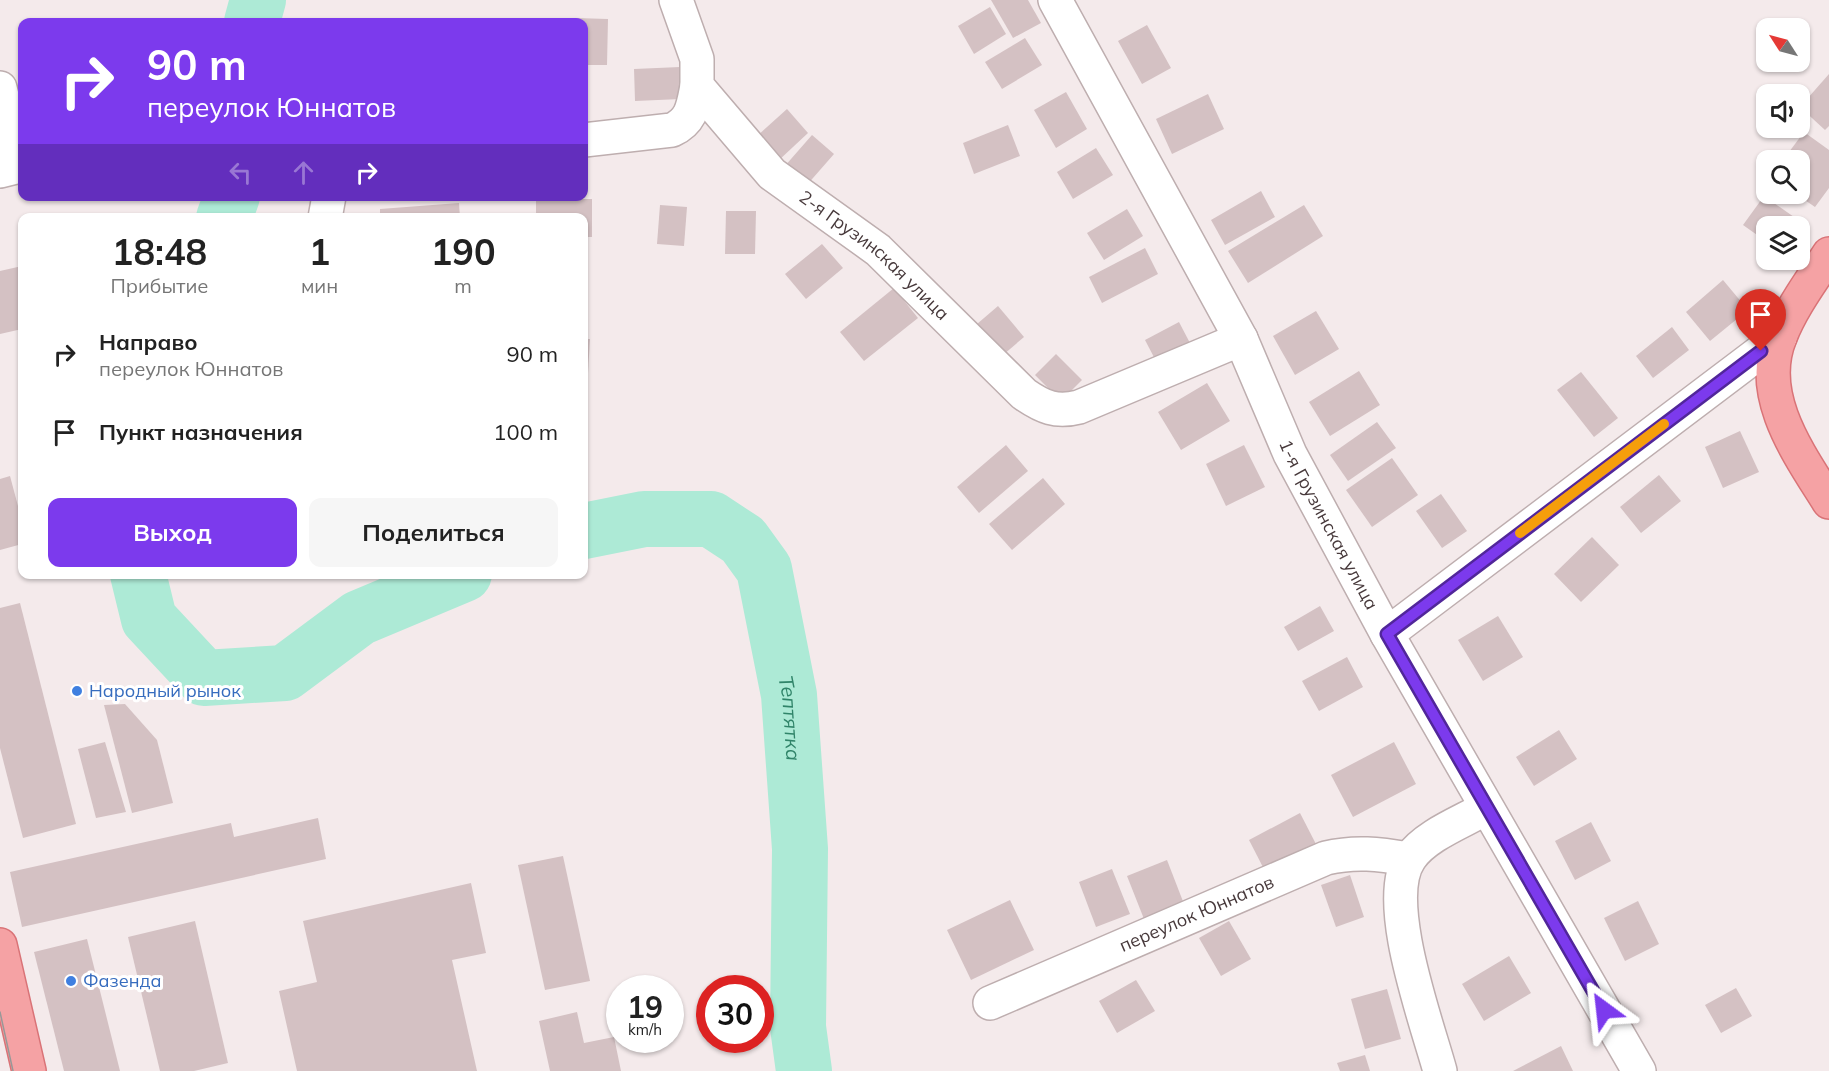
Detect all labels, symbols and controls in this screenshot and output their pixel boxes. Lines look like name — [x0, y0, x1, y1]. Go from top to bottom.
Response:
north arrow — [1756, 18, 1810, 72]
map controls — [1756, 18, 1810, 270]
text: 90 m — [147, 38, 247, 91]
icon: right — [48, 42, 126, 120]
button: sound — [1756, 84, 1810, 138]
text: переулок Юннатов — [147, 90, 396, 124]
button: search — [1756, 150, 1810, 204]
icon: left — [224, 156, 257, 189]
icon: ahead — [287, 156, 320, 189]
icon: right — [350, 156, 383, 189]
street label: 2-я Грузинская улица — [795, 185, 954, 325]
button: layers — [1756, 216, 1810, 270]
text: 18:48 — [112, 229, 207, 274]
text: 1 — [309, 229, 330, 274]
text: 190 — [431, 229, 496, 274]
text: Прибытие — [110, 273, 208, 298]
text: мин — [301, 273, 338, 298]
text: m — [454, 273, 472, 298]
pin — [1735, 289, 1786, 351]
icon: arrive — [1744, 298, 1777, 331]
text: Направо — [99, 328, 197, 356]
icon: right — [48, 338, 81, 371]
text: 90 m — [507, 340, 558, 368]
text: переулок Юннатов — [99, 356, 283, 381]
icon: arrive — [48, 416, 81, 449]
text: Пункт назначения — [99, 418, 303, 446]
text: 100 m — [493, 418, 558, 446]
street label: 1-я Грузинская улица — [1274, 436, 1384, 613]
button: Выход — [48, 498, 297, 567]
button: Поделиться — [309, 498, 558, 567]
water label: Тептятка — [773, 673, 807, 762]
place label: Народный рынок — [89, 679, 241, 702]
marker: Народный рынок — [70, 684, 84, 698]
street label: переулок Юннатов — [1116, 870, 1277, 957]
place label: Фазенда — [83, 969, 161, 992]
marker: Фазенда — [64, 974, 78, 988]
speed limit sign: 30 — [696, 975, 774, 1053]
position arrow — [1572, 978, 1636, 1042]
text: 19 — [627, 988, 663, 1026]
text: km/h — [628, 1020, 662, 1039]

